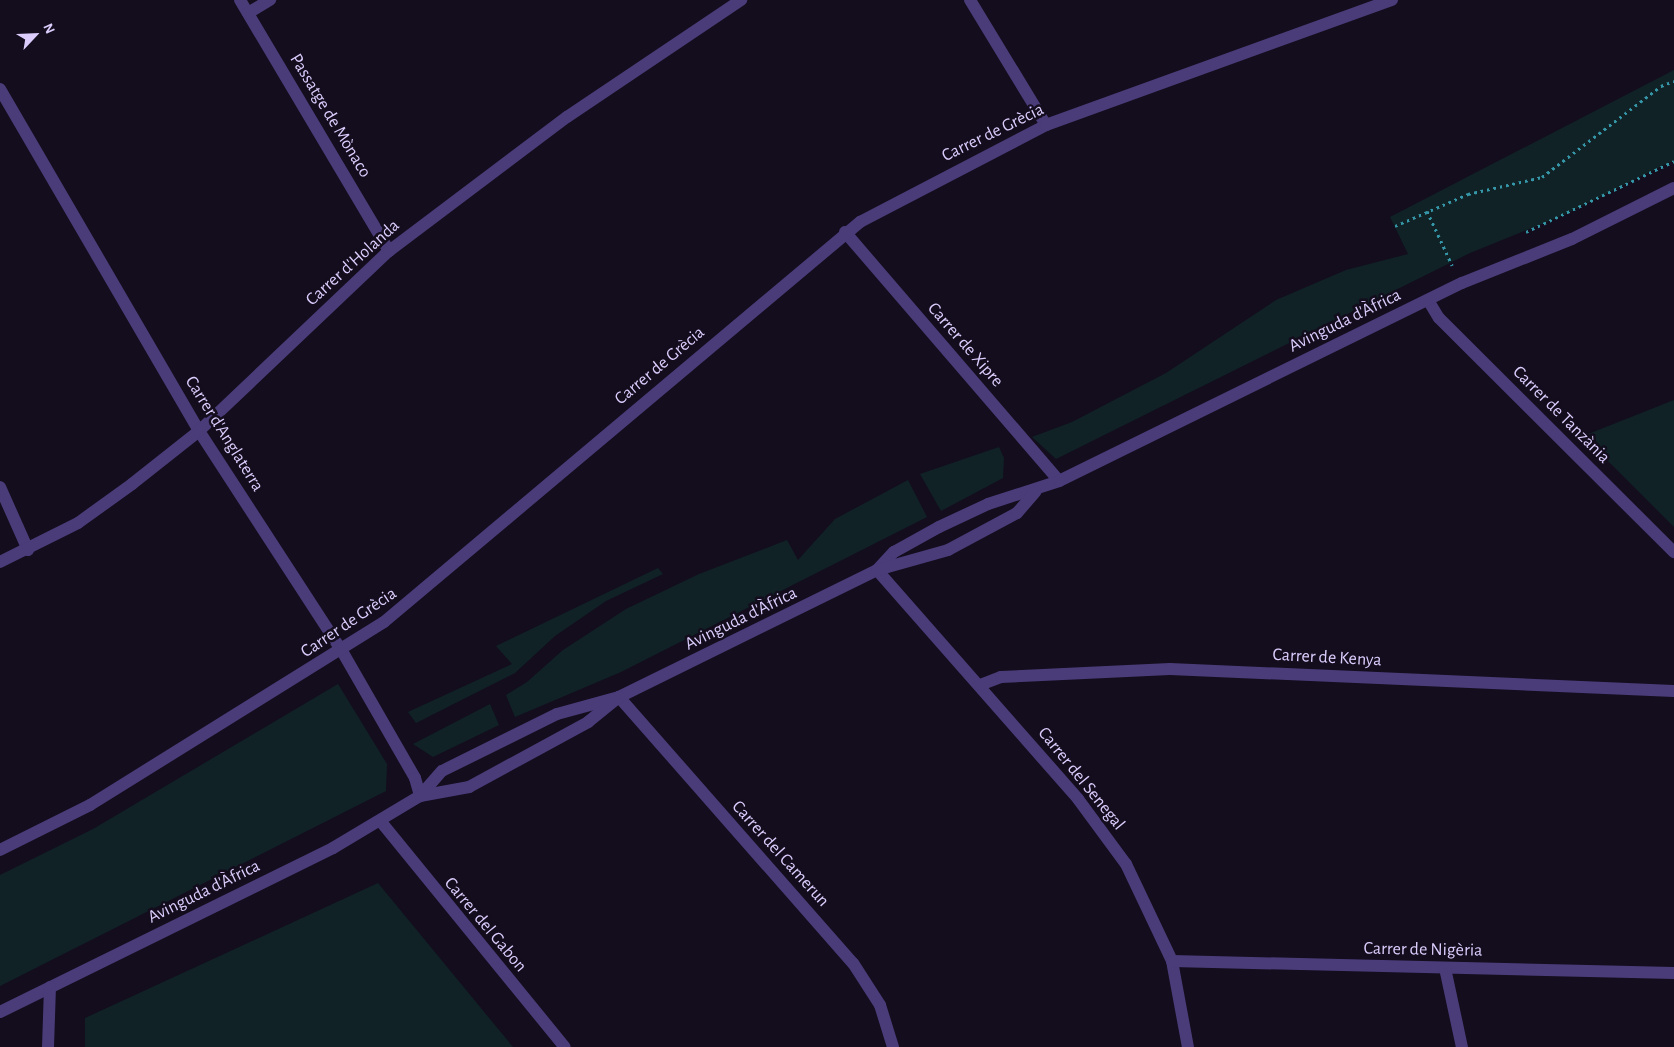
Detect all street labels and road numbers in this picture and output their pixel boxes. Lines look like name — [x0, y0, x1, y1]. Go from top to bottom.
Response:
street label: Passatge de Mònaco — [285, 50, 375, 182]
street label: Carrer de Grècia — [938, 99, 1048, 167]
street label: Carrer d'Holanda — [302, 215, 404, 311]
street label: Avinguda d'Àfrica — [1285, 285, 1405, 357]
street label: Carrer de Xipre — [922, 298, 1008, 392]
street label: Carrer de Grècia — [611, 322, 709, 410]
street label: Carrer de Tanzània — [1508, 362, 1614, 468]
street label: Carrer d'Anglaterra — [180, 372, 268, 496]
street label: Carrer de Grècia — [297, 583, 401, 663]
street label: Avinguda d'Àfrica — [681, 583, 801, 655]
street label: Carrer de Kenya — [1272, 644, 1382, 672]
street label: Carrer del Senegal — [1033, 723, 1129, 835]
street label: Carrer del Camerun — [727, 796, 833, 912]
street label: Avinguda d'Àfrica — [144, 856, 264, 928]
street label: Carrer del Gabon — [439, 873, 531, 977]
street label: Carrer de Nigèria — [1363, 938, 1483, 962]

